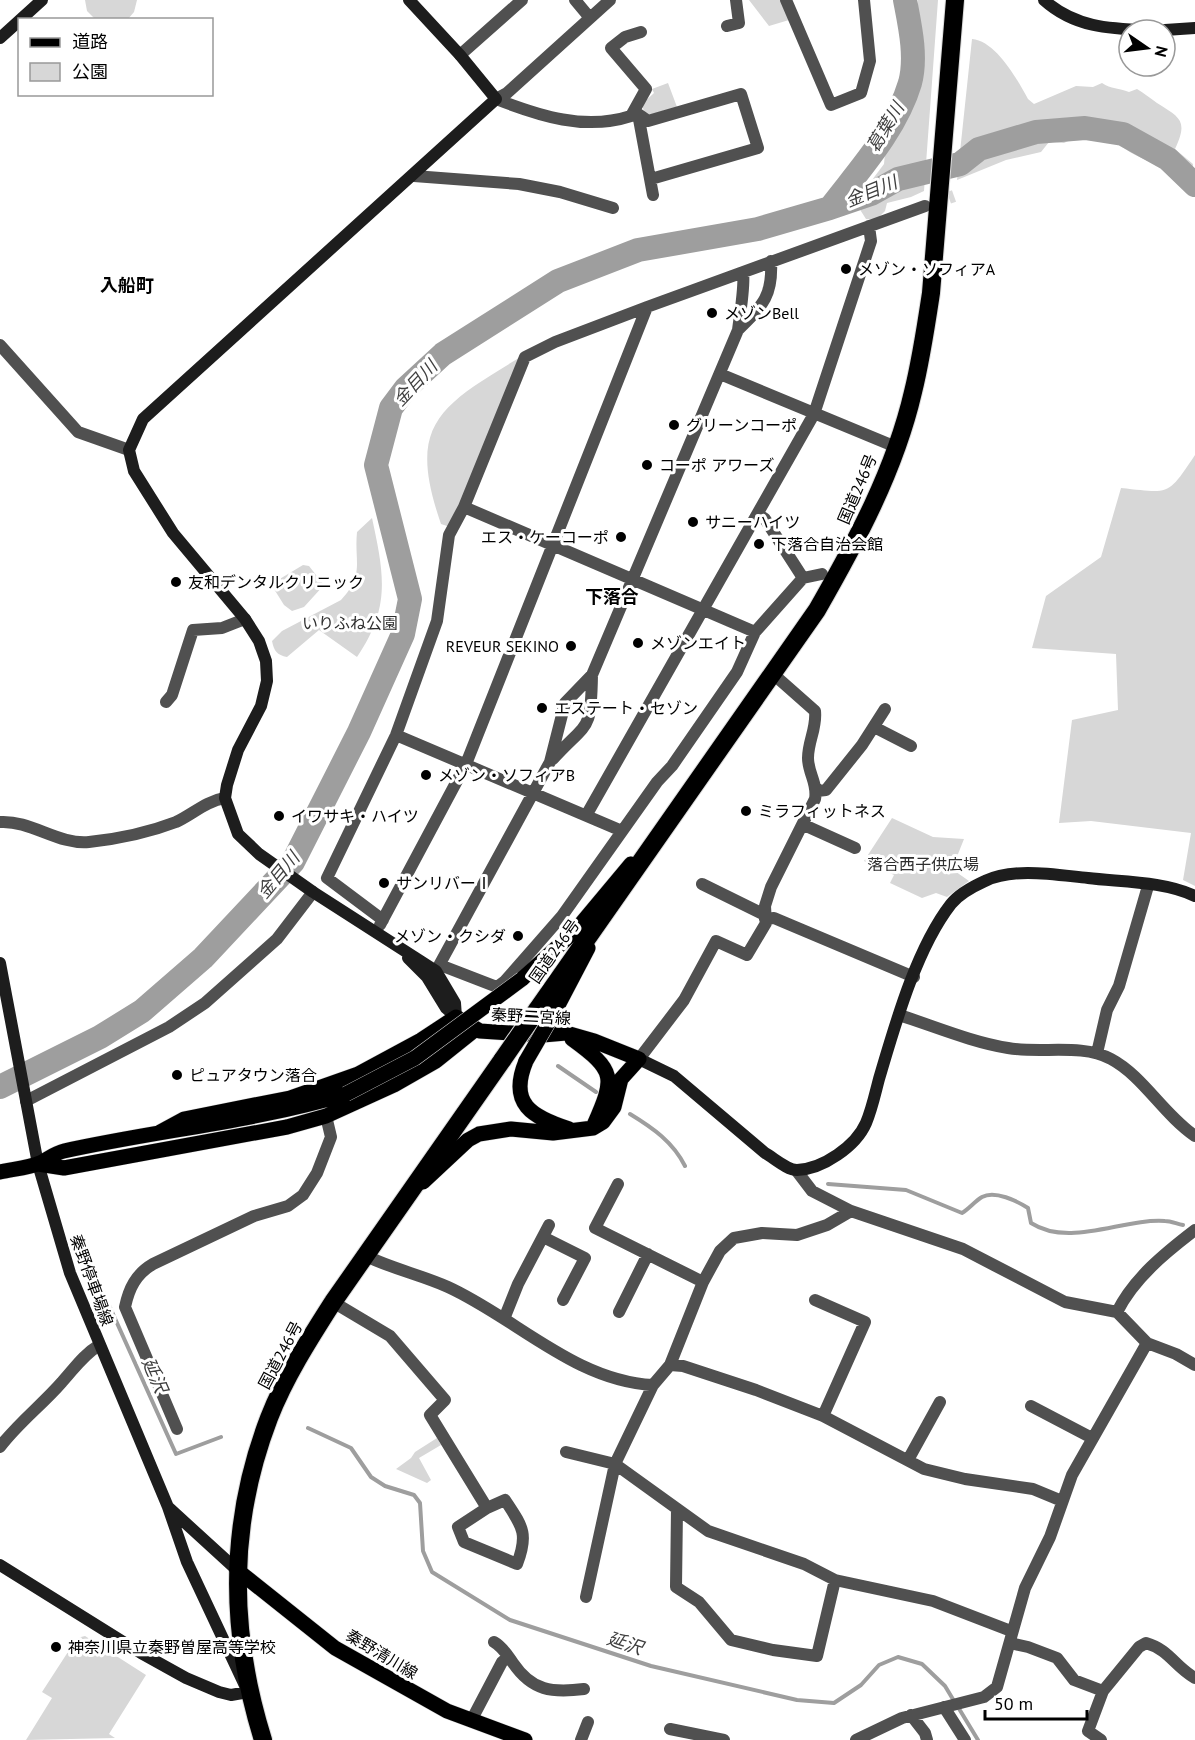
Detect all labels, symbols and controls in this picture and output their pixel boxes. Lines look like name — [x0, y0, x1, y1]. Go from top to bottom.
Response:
legend — [18, 18, 213, 96]
north arrow — [1117, 18, 1177, 78]
text: 道路 — [72, 30, 108, 53]
text: N — [1151, 44, 1173, 59]
text: 公園 — [72, 60, 108, 83]
water label: 葛葉川 — [861, 96, 910, 156]
water label: 金目川 — [842, 169, 902, 212]
place label: メゾン・ソフィアA — [858, 259, 996, 279]
marker: メゾン・ソフィアA — [839, 262, 853, 276]
district label: 入船町 — [100, 274, 154, 297]
place label: メゾンBell — [724, 303, 799, 323]
marker: メゾンBell — [705, 306, 719, 320]
water label: 金目川 — [388, 354, 443, 411]
place label: グリーンコーポ — [686, 415, 797, 435]
marker: グリーンコーポ — [667, 418, 681, 432]
street label: 国道246号 — [833, 451, 881, 527]
place label: コーポ アワーズ — [659, 455, 774, 475]
marker: コーポ アワーズ — [640, 458, 654, 472]
place label: サニーハイツ — [705, 512, 800, 532]
marker: サニーハイツ — [686, 515, 700, 529]
place label: エス・ケーコーポ — [481, 527, 609, 547]
marker: エス・ケーコーポ — [614, 530, 628, 544]
place label: 下落合自治会館 — [771, 534, 883, 554]
marker: 下落合自治会館 — [752, 537, 766, 551]
place label: 友和デンタルクリニック — [188, 572, 364, 592]
marker: 友和デンタルクリニック — [169, 575, 183, 589]
district label: 下落合 — [585, 585, 639, 608]
park label: いりふね公園 — [302, 613, 398, 633]
place label: メゾンエイト — [650, 633, 746, 653]
place label: REVEUR SEKINO — [446, 636, 559, 656]
marker: メゾンエイト — [631, 636, 645, 650]
marker: REVEUR SEKINO — [564, 639, 578, 653]
place label: エステート・セゾン — [554, 698, 698, 718]
marker: エステート・セゾン — [535, 701, 549, 715]
place label: メゾン・ソフィアB — [438, 765, 575, 785]
marker: メゾン・ソフィアB — [419, 768, 433, 782]
place label: ミラフィットネス — [758, 801, 886, 821]
marker: ミラフィットネス — [739, 804, 753, 818]
place label: イワサキ・ハイツ — [291, 806, 419, 826]
marker: イワサキ・ハイツ — [272, 809, 286, 823]
water label: 金目川 — [252, 845, 305, 903]
park label: 落合西子供広場 — [867, 854, 979, 874]
place label: サンリバーⅠ — [396, 873, 492, 893]
marker: サンリバーⅠ — [377, 876, 391, 890]
street label: 国道246号 — [525, 915, 583, 987]
place label: メゾン・クシダ — [394, 926, 506, 946]
marker: メゾン・クシダ — [511, 929, 525, 943]
street label: 秦野二宮線 — [491, 1004, 571, 1028]
place label: ピュアタウン落合 — [189, 1065, 317, 1085]
marker: ピュアタウン落合 — [170, 1068, 184, 1082]
street label: 秦野停車場線 — [66, 1231, 118, 1329]
street label: 国道246号 — [254, 1318, 306, 1392]
water label: 延沢 — [137, 1354, 174, 1398]
street label: 秦野清川線 — [343, 1625, 421, 1683]
water label: 延沢 — [604, 1627, 648, 1660]
place label: 神奈川県立秦野曽屋高等学校 — [68, 1637, 276, 1657]
marker: 神奈川県立秦野曽屋高等学校 — [49, 1640, 63, 1654]
scale bar — [985, 1683, 1087, 1721]
text: 50 m — [994, 1692, 1033, 1715]

